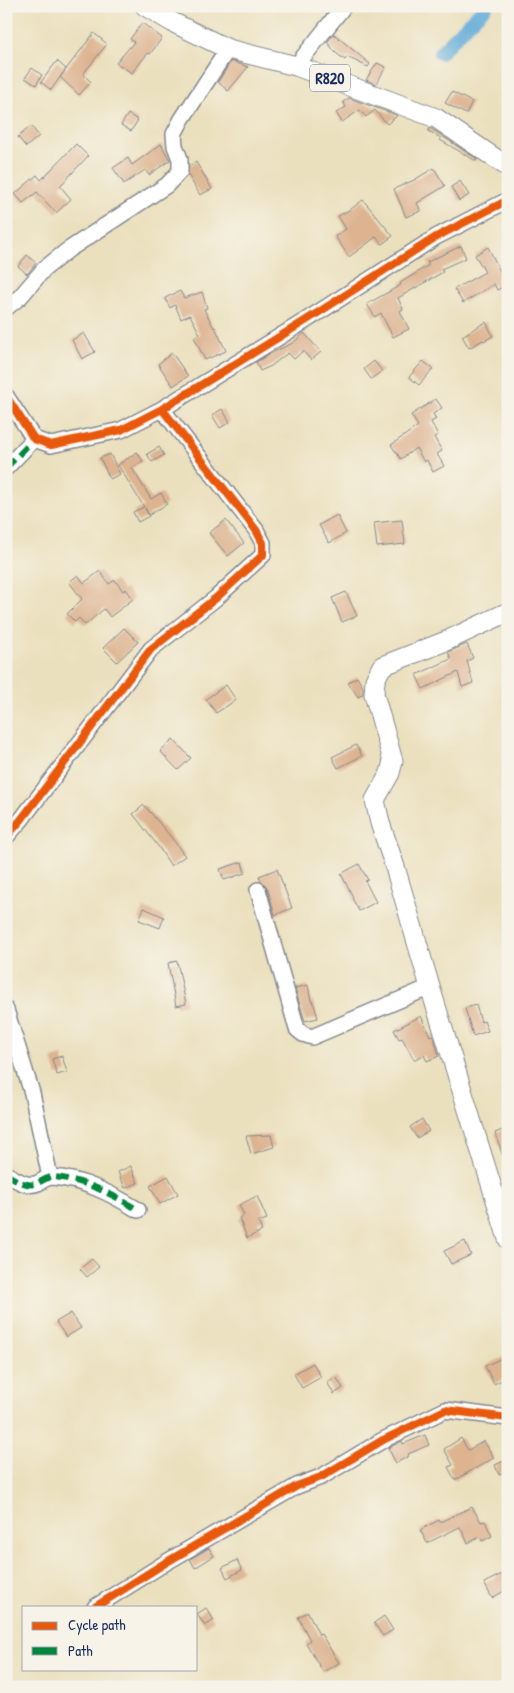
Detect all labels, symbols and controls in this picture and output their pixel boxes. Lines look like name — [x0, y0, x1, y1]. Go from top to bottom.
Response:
road number: R820 — [310, 64, 350, 92]
legend — [22, 1606, 198, 1670]
text: Cycle path — [68, 1614, 126, 1635]
text: Path — [68, 1640, 93, 1661]

